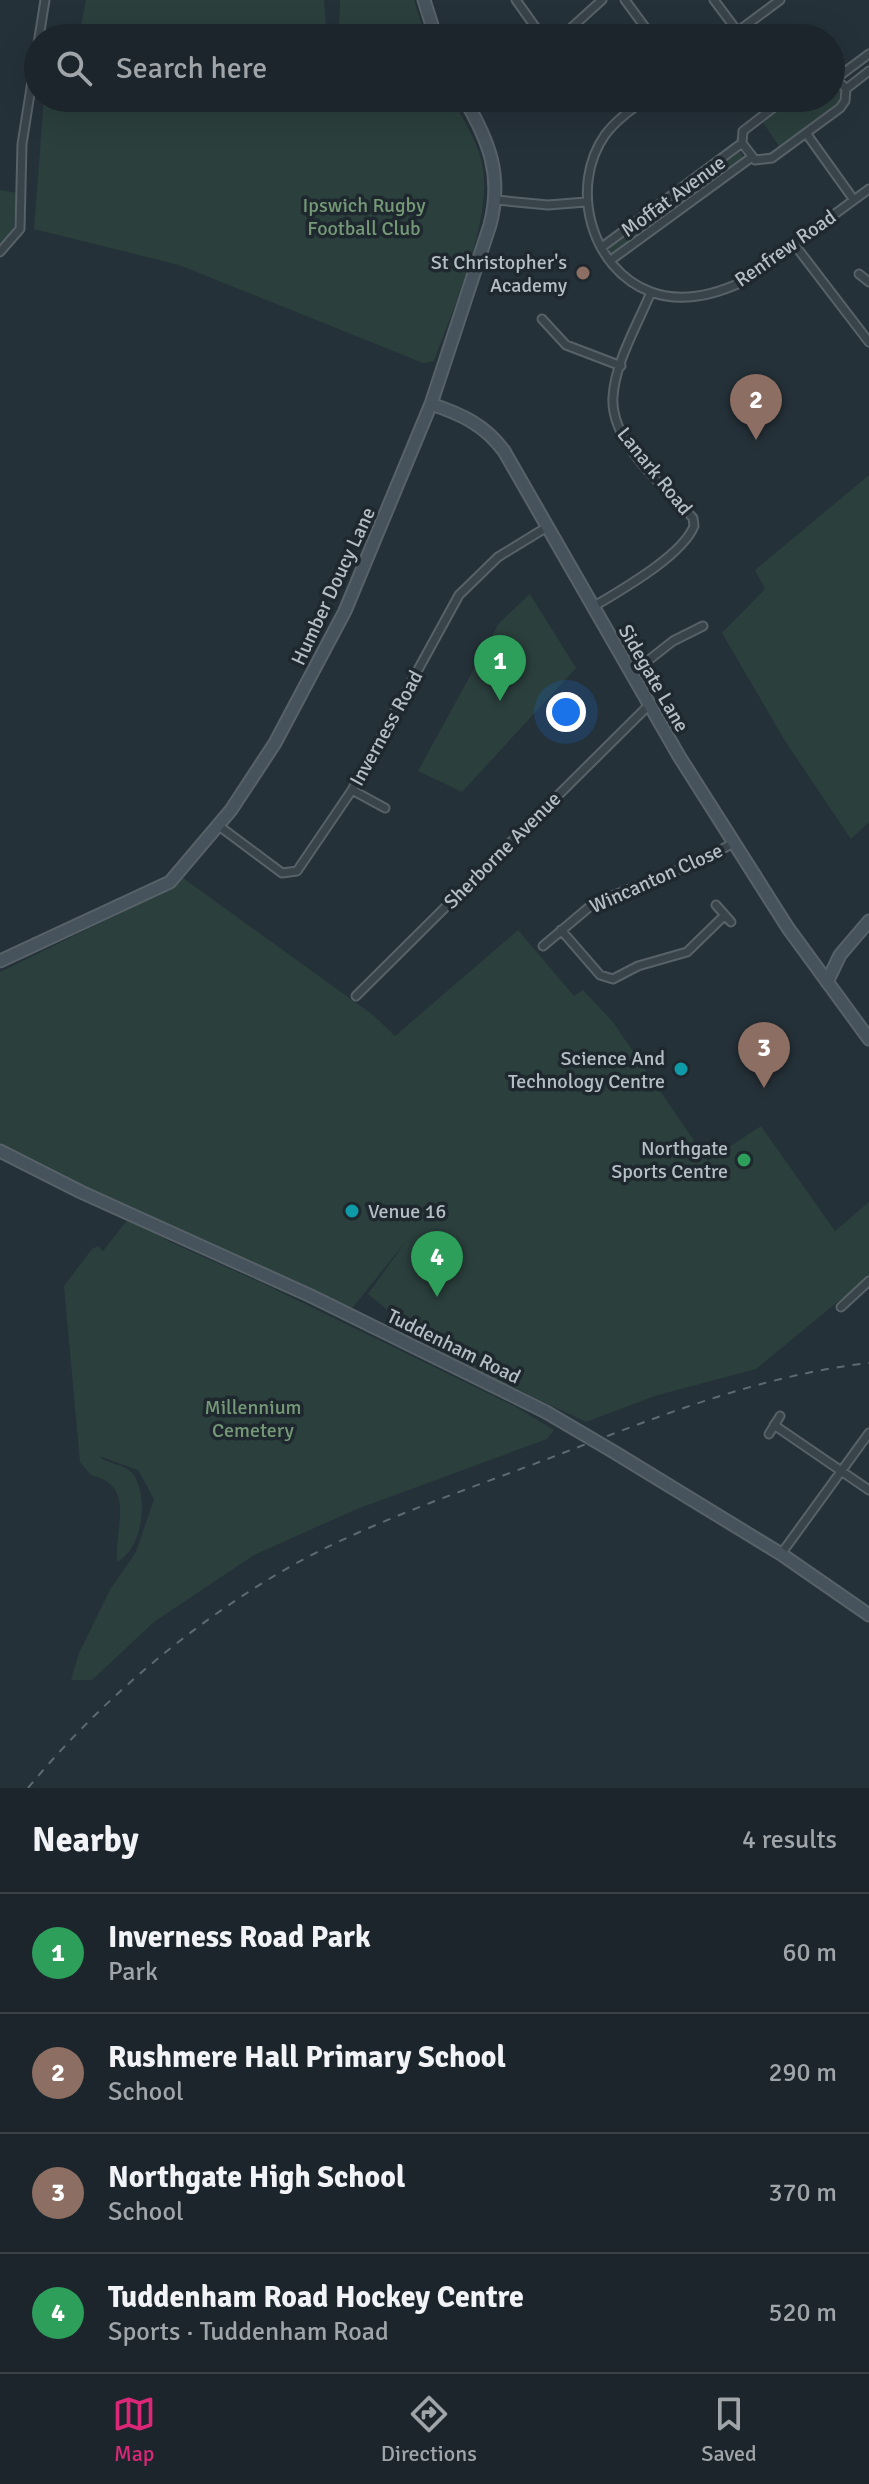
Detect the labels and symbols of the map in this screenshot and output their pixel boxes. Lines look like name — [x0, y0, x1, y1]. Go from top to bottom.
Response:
street label: Moffat Avenue — [616, 150, 730, 243]
park label: Ipswich Rugby Football Club — [302, 193, 426, 241]
street label: Renfrew Road — [730, 204, 841, 293]
place label: St Christopher's Academy — [431, 250, 568, 298]
marker: St Christopher's Academy — [574, 264, 592, 282]
pin: 2 — [730, 374, 782, 440]
street label: Lanark Road — [612, 422, 698, 520]
street label: Humber Doucy Lane — [286, 503, 381, 669]
street label: Sidegate Lane — [613, 620, 694, 737]
pin: 1 — [474, 635, 526, 701]
street label: Inverness Road — [344, 666, 428, 790]
your location — [546, 692, 586, 732]
street label: Sherborne Avenue — [439, 787, 566, 914]
street label: Wincanton Close — [586, 838, 727, 919]
pin: 3 — [738, 1022, 790, 1088]
place label: Science And Technology Centre — [508, 1046, 665, 1094]
marker: Science And Technology Centre — [672, 1060, 690, 1078]
place label: Northgate Sports Centre — [611, 1136, 728, 1184]
marker: Northgate Sports Centre — [735, 1151, 753, 1169]
place label: Venue 16 — [368, 1199, 446, 1224]
marker: Venue 16 — [343, 1202, 361, 1220]
pin: 4 — [411, 1231, 463, 1297]
street label: Tuddenham Road — [383, 1303, 525, 1390]
park label: Millennium Cemetery — [204, 1395, 302, 1443]

